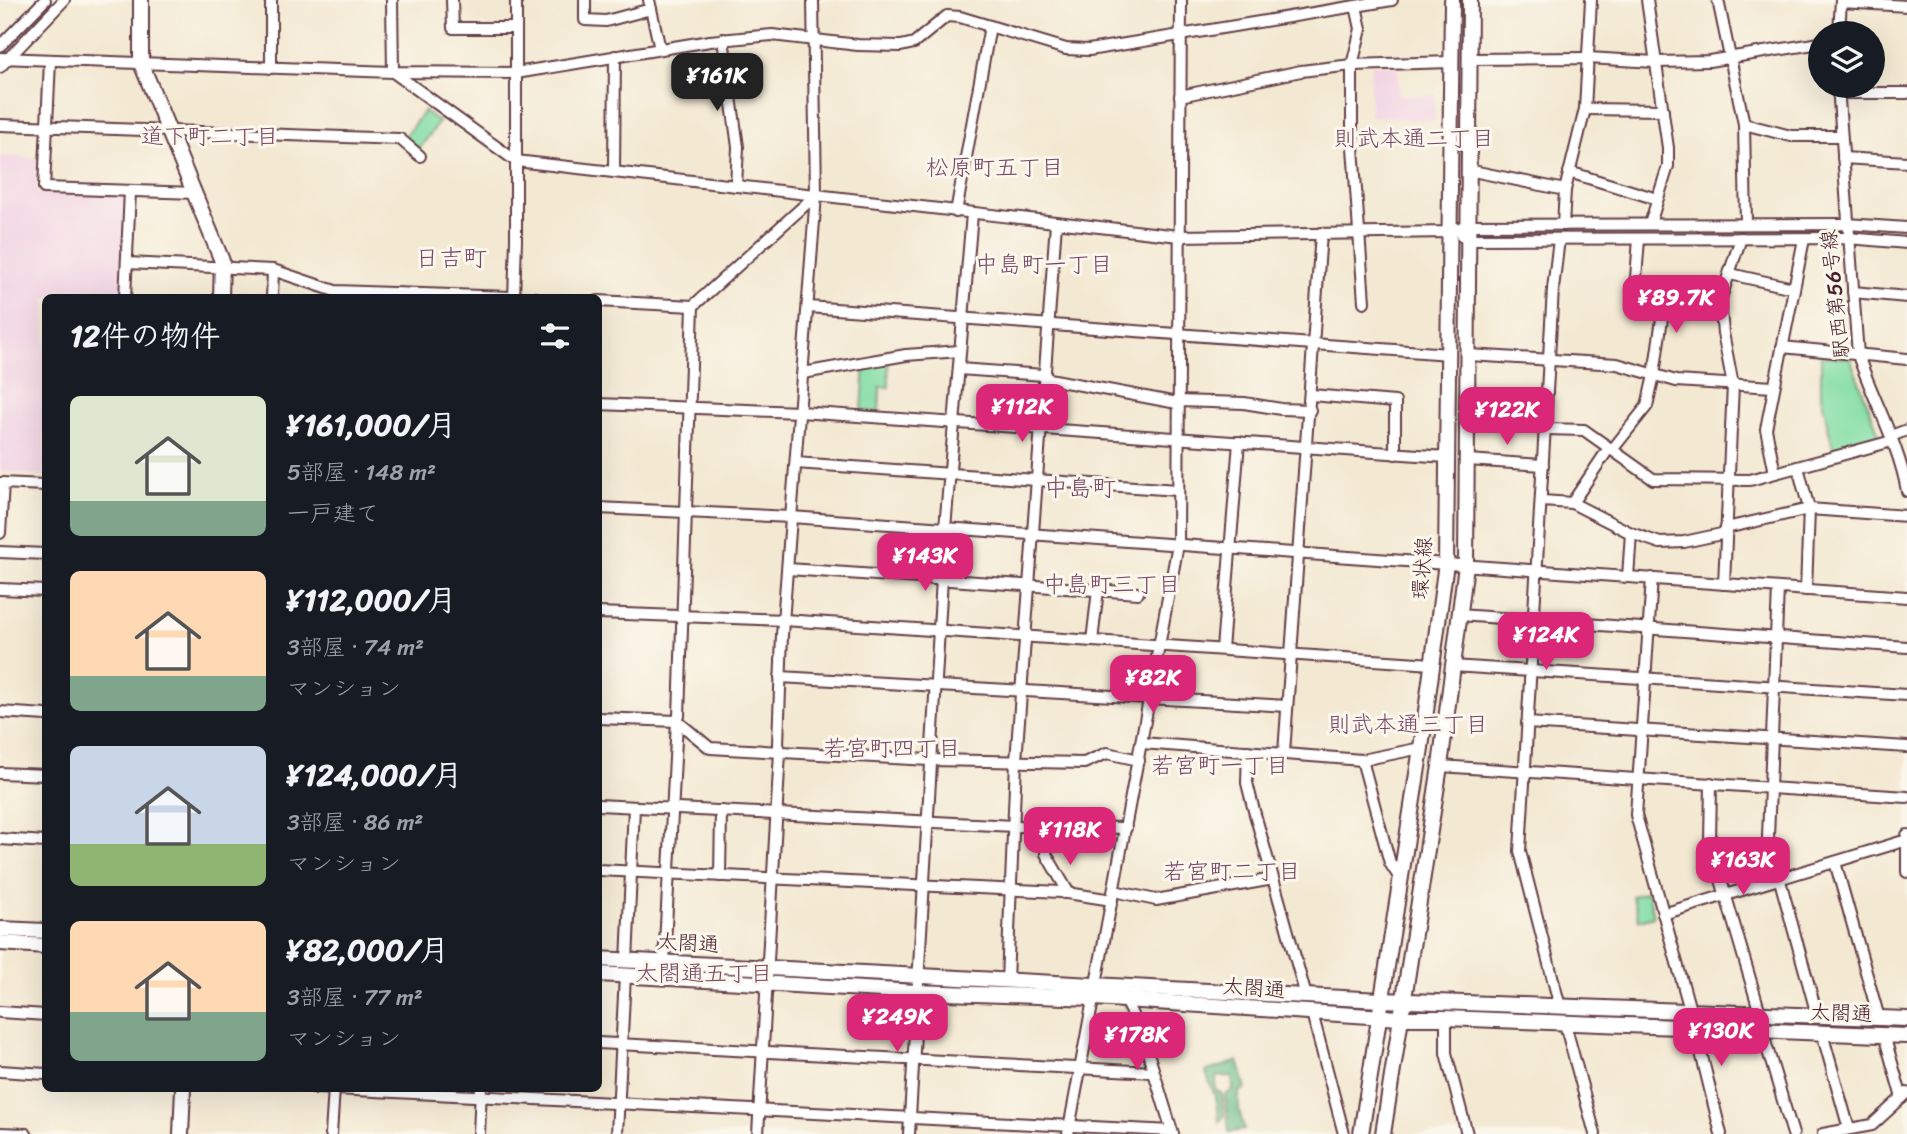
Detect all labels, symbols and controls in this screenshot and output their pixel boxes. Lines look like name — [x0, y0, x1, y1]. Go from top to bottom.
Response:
map controls — [1808, 21, 1885, 98]
button: layers — [1808, 21, 1885, 98]
pin: ¥161K — [668, 54, 766, 113]
text: ¥161K — [687, 55, 747, 96]
district label: 道下町二丁目 — [141, 116, 279, 157]
district label: 則武本通二丁目 — [1334, 118, 1495, 159]
district label: 松原町五丁目 — [926, 147, 1064, 188]
street label: 駅西第56号線 — [1809, 227, 1861, 361]
district label: 日吉町 — [415, 237, 487, 279]
district label: 中島町一丁目 — [975, 244, 1113, 285]
pin: ¥89.7K — [1619, 276, 1733, 335]
text: ¥89.7K — [1639, 277, 1713, 318]
text: 12件の物件 — [70, 309, 220, 363]
icon: filters — [536, 317, 574, 355]
pin: ¥112K — [973, 384, 1071, 444]
text: ¥112K — [992, 386, 1052, 427]
pin: ¥122K — [1458, 388, 1556, 447]
text: ¥122K — [1475, 389, 1539, 430]
text: ¥161,000/月 — [287, 398, 456, 452]
icon: home — [126, 424, 210, 508]
text: 5部屋 · 148 m² — [287, 452, 436, 493]
district label: 中島町 — [1044, 467, 1116, 509]
text: 一戸建て — [287, 493, 379, 534]
pin: ¥143K — [876, 534, 974, 593]
text: ¥143K — [893, 535, 957, 576]
street label: 環状線 — [1401, 535, 1443, 601]
district label: 中島町三丁目 — [1043, 564, 1181, 605]
text: ¥112,000/月 — [287, 573, 457, 627]
icon: home — [126, 599, 210, 683]
pin: ¥124K — [1497, 612, 1595, 672]
text: ¥124K — [1514, 614, 1578, 655]
text: 3部屋 · 74 m² — [287, 627, 424, 668]
pin: ¥82K — [1112, 656, 1194, 715]
text: ¥82K — [1126, 657, 1180, 698]
text: マンション — [287, 668, 401, 709]
district label: 則武本通三丁目 — [1328, 704, 1489, 745]
district label: 若宮町四丁目 — [823, 728, 961, 769]
district label: 若宮町一丁目 — [1151, 745, 1289, 786]
text: ¥124,000/月 — [287, 748, 462, 802]
icon: home — [126, 774, 210, 858]
text: 3部屋 · 86 m² — [287, 802, 423, 843]
pin: ¥118K — [1021, 808, 1119, 867]
text: ¥118K — [1040, 809, 1100, 850]
pin: ¥163K — [1694, 838, 1792, 897]
text: ¥163K — [1712, 839, 1774, 880]
text: マンション — [287, 843, 401, 884]
district label: 若宮町二丁目 — [1163, 851, 1301, 892]
street label: 太閤通 — [656, 922, 720, 964]
text: ¥82,000/月 — [287, 923, 449, 977]
icon: home — [126, 949, 210, 1033]
district label: 太閤通五丁目 — [635, 953, 773, 994]
street label: 太閤通 — [1221, 967, 1287, 1009]
text: 3部屋 · 77 m² — [287, 977, 423, 1018]
street label: 太閤通 — [1809, 993, 1873, 1033]
pin: ¥249K — [848, 995, 946, 1054]
text: ¥249K — [863, 996, 931, 1037]
pin: ¥130K — [1672, 1009, 1770, 1068]
text: ¥130K — [1689, 1010, 1753, 1051]
pin: ¥178K — [1088, 1012, 1186, 1072]
text: ¥178K — [1105, 1014, 1169, 1055]
text: マンション — [287, 1018, 401, 1059]

